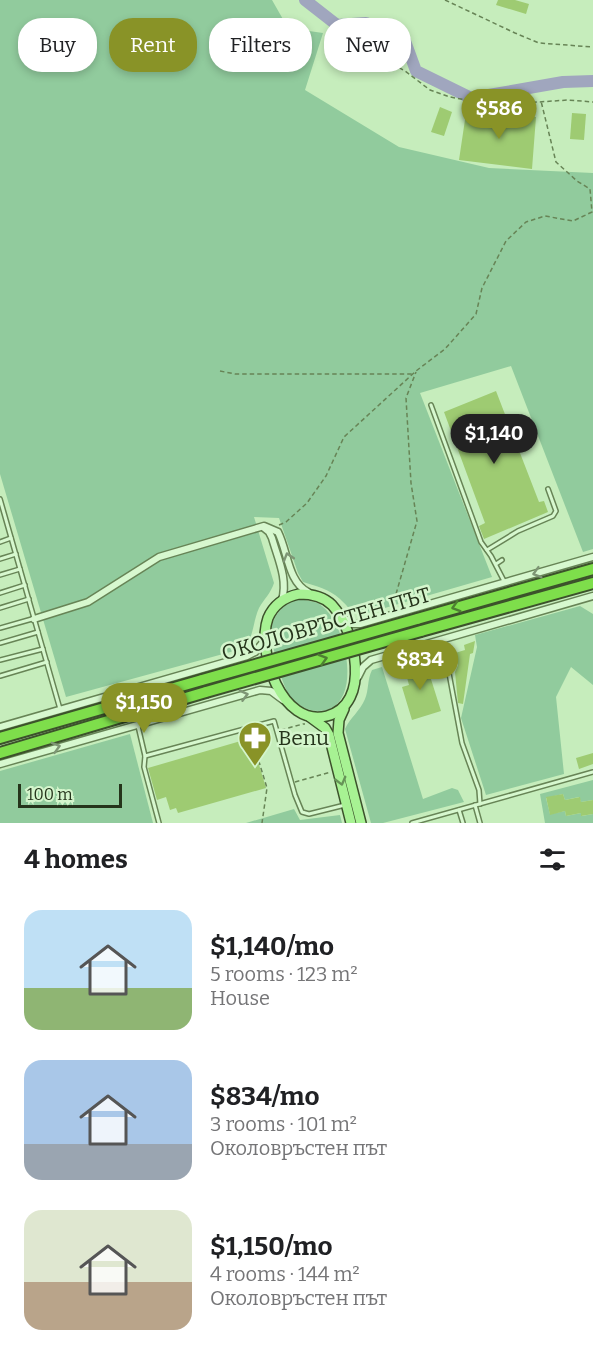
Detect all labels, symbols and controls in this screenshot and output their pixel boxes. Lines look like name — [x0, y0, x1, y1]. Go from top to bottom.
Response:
chip: Buy — [18, 18, 97, 72]
chip: Rent — [109, 18, 197, 72]
chip: Filters — [209, 18, 312, 72]
chip: New — [324, 18, 411, 72]
pin: $586 — [463, 89, 535, 140]
text: $586 — [476, 96, 522, 120]
pin: $1,140 — [445, 414, 543, 465]
text: $1,140 — [465, 421, 523, 445]
one-way arrow — [283, 552, 295, 563]
one-way arrow — [532, 566, 543, 578]
street label: ОКОЛОВРЪСТЕН ПЪТ — [219, 582, 433, 666]
one-way arrow — [451, 600, 461, 613]
pin: $834 — [384, 640, 456, 691]
text: $834 — [396, 647, 444, 671]
one-way arrow — [317, 654, 327, 666]
pin: $1,150 — [95, 683, 193, 734]
one-way arrow — [239, 689, 249, 702]
text: $1,150 — [115, 690, 173, 714]
pharmacy icon: Benu — [237, 720, 273, 767]
place label: Benu — [278, 725, 329, 751]
one-way arrow — [50, 742, 61, 754]
one-way arrow — [334, 776, 346, 786]
scale bar — [18, 781, 122, 808]
text: 100 m — [27, 785, 72, 804]
icon: filters — [536, 843, 569, 876]
text: 4 homes — [24, 844, 128, 875]
text: $1,140/mo — [210, 931, 334, 962]
icon: home — [72, 934, 144, 1006]
text: 5 rooms · 123 m² — [210, 962, 358, 986]
text: House — [210, 986, 270, 1010]
text: $834/mo — [210, 1081, 319, 1112]
icon: home — [72, 1084, 144, 1156]
text: 3 rooms · 101 m² — [210, 1112, 357, 1136]
text: Околовръстен път — [210, 1136, 387, 1160]
text: $1,150/mo — [210, 1231, 333, 1262]
icon: home — [72, 1234, 144, 1306]
text: 4 rooms · 144 m² — [210, 1262, 360, 1286]
text: Околовръстен път — [210, 1286, 387, 1310]

